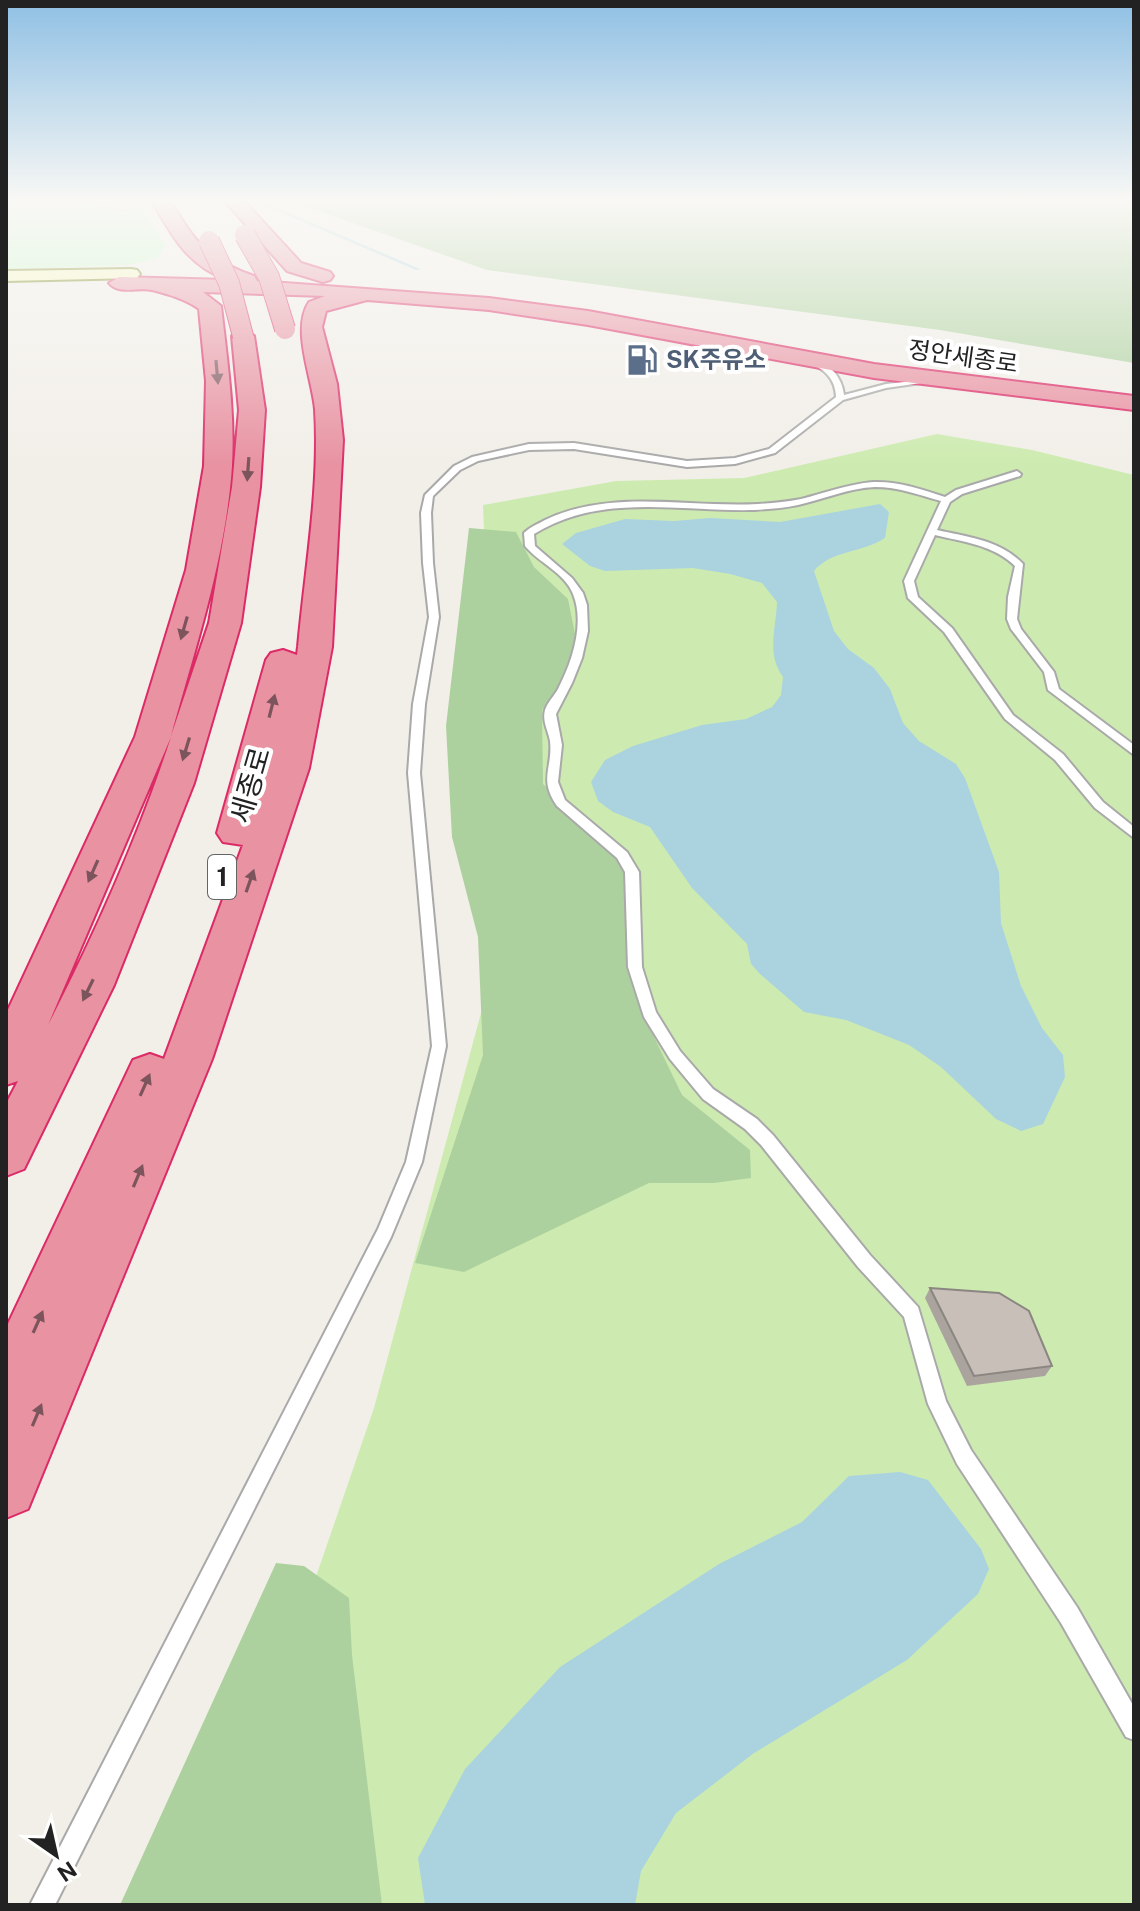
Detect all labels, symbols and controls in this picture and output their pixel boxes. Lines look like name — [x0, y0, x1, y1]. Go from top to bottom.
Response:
street label: 정안세종로 — [907, 334, 1020, 378]
fuel station icon: SK주유소 — [625, 343, 659, 377]
place label: SK주유소 — [666, 345, 766, 373]
one-way arrow — [211, 360, 224, 385]
one-way arrow — [241, 457, 254, 482]
one-way arrow — [177, 617, 190, 641]
one-way arrow — [266, 693, 278, 718]
one-way arrow — [179, 738, 192, 762]
street label: 세종로 — [223, 743, 276, 827]
road number: 1 — [208, 855, 236, 899]
one-way arrow — [87, 860, 100, 883]
one-way arrow — [245, 868, 257, 892]
one-way arrow — [81, 979, 95, 1002]
one-way arrow — [138, 1073, 152, 1096]
one-way arrow — [132, 1164, 145, 1188]
one-way arrow — [31, 1310, 45, 1333]
one-way arrow — [30, 1403, 43, 1427]
north arrow — [16, 1815, 96, 1895]
text: N — [53, 1856, 82, 1887]

